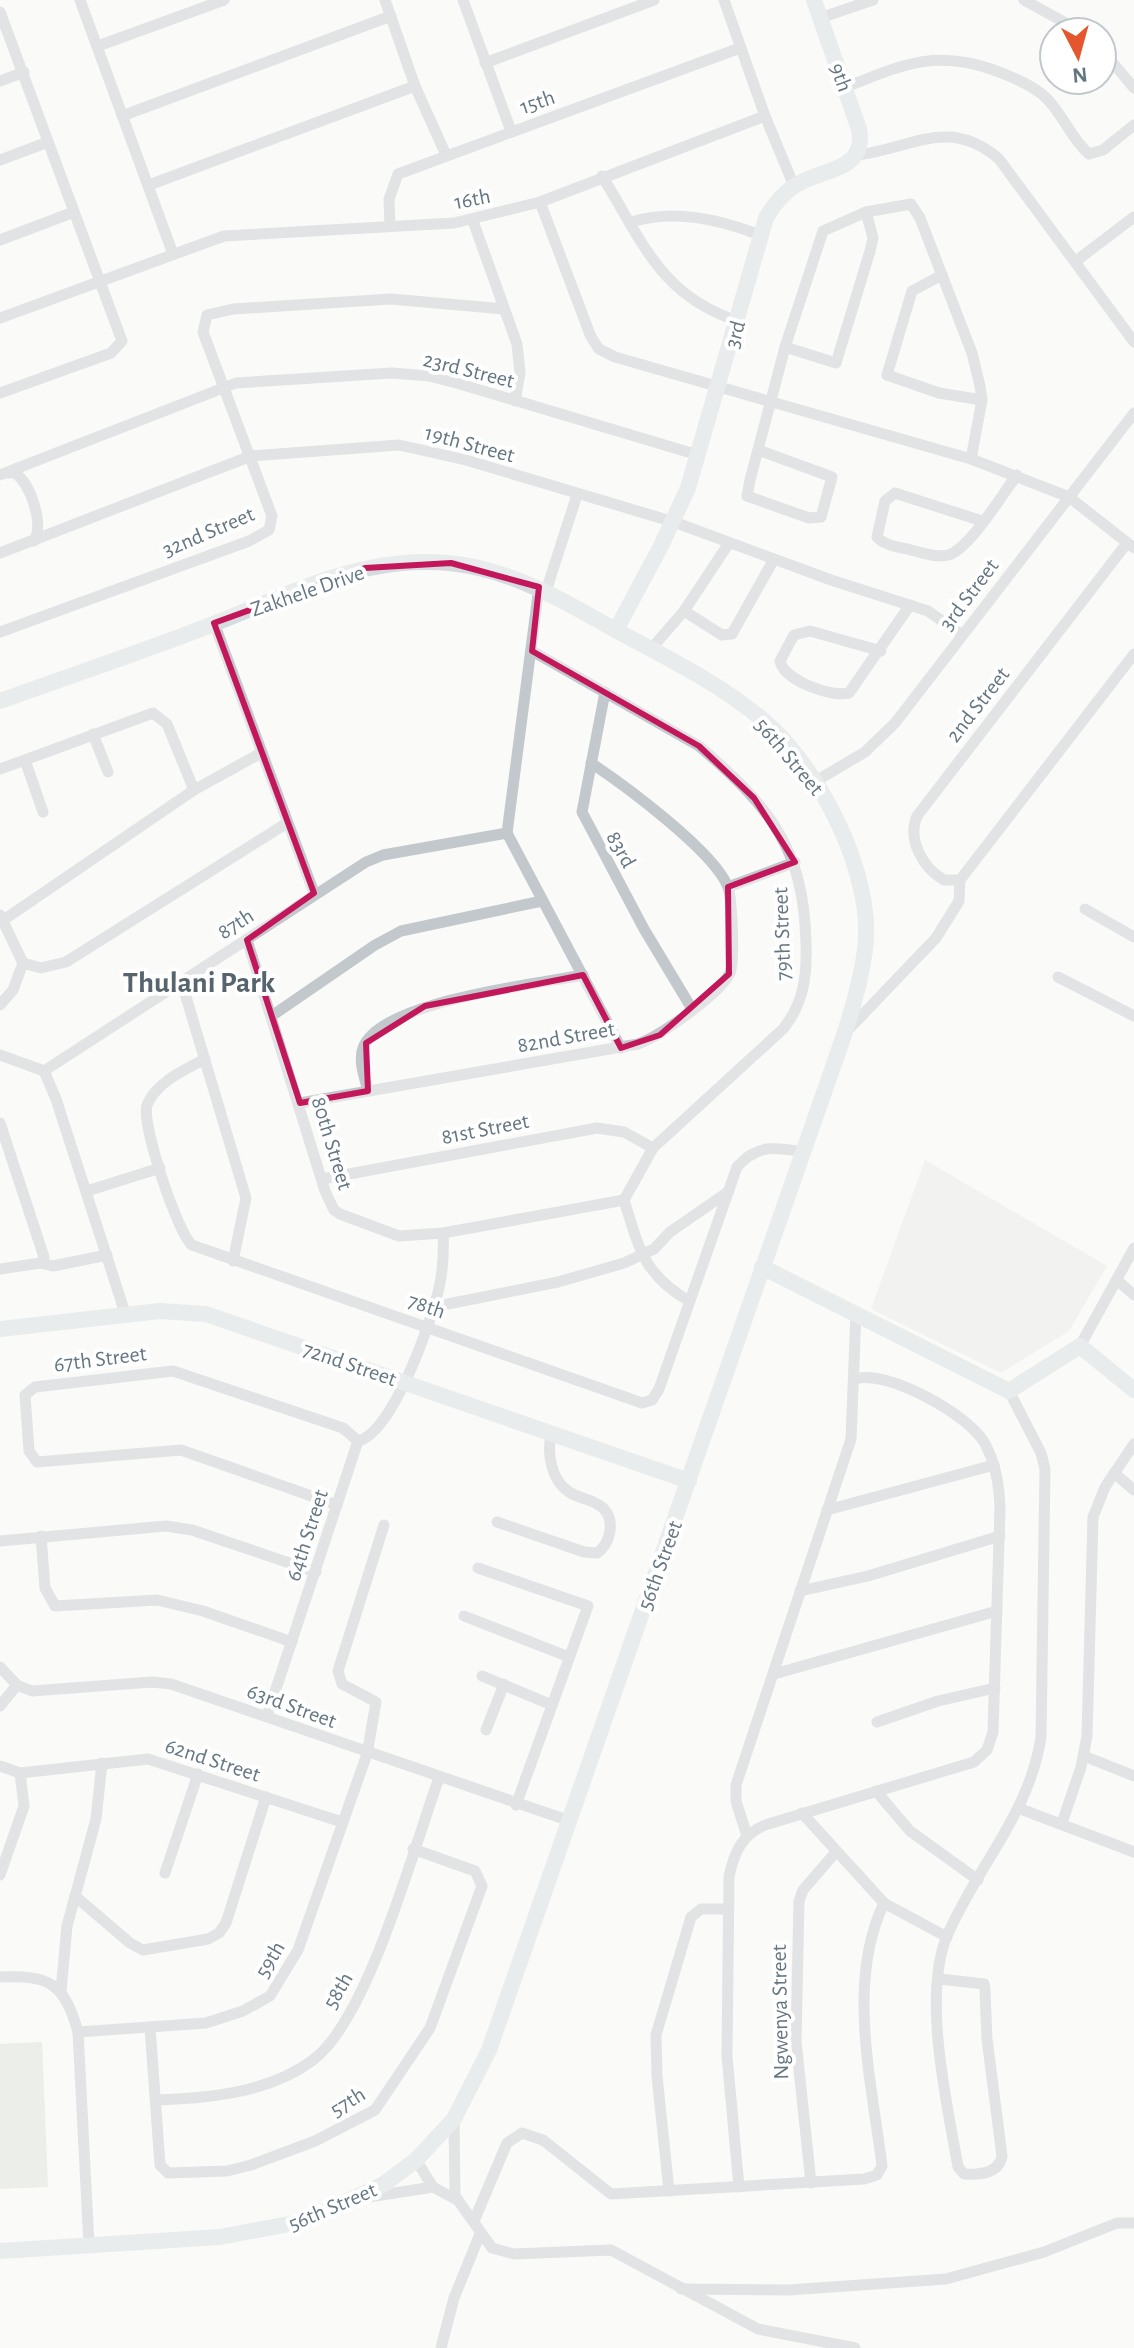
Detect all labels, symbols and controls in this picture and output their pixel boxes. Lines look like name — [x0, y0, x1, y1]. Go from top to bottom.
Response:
north arrow — [1038, 16, 1118, 96]
street label: 9th — [826, 60, 856, 95]
text: N — [1071, 63, 1089, 87]
street label: 15th — [517, 86, 558, 118]
street label: 16th — [452, 185, 492, 213]
street label: 3rd — [721, 318, 749, 351]
street label: 23rd Street — [421, 348, 517, 392]
street label: 19th Street — [423, 421, 517, 466]
street label: 32nd Street — [159, 503, 257, 561]
street label: 3rd Street — [935, 555, 1003, 634]
street label: Zakhele Drive — [248, 561, 367, 621]
street label: 2nd Street — [942, 663, 1014, 746]
street label: 56th Street — [751, 714, 828, 799]
street label: 83rd — [602, 828, 640, 871]
street label: 79th Street — [769, 887, 795, 981]
street label: 87th — [214, 904, 257, 943]
district label: Thulani Park — [123, 968, 275, 998]
street label: 82nd Street — [516, 1018, 617, 1056]
street label: 80th Street — [308, 1094, 357, 1192]
street label: 81st Street — [440, 1110, 531, 1148]
street label: 78th — [405, 1289, 448, 1323]
street label: 72nd Street — [300, 1338, 399, 1390]
street label: 67th Street — [52, 1342, 148, 1376]
street label: 64th Street — [282, 1487, 332, 1584]
street label: 56th Street — [634, 1518, 686, 1613]
street label: 63rd Street — [244, 1680, 339, 1732]
street label: 62nd Street — [162, 1734, 263, 1786]
street label: 59th — [251, 1938, 289, 1981]
street label: Ngwenya Street — [768, 1944, 792, 2080]
street label: 58th — [319, 1969, 357, 2012]
street label: 57th — [326, 2083, 369, 2121]
street label: 56th Street — [285, 2179, 380, 2235]

